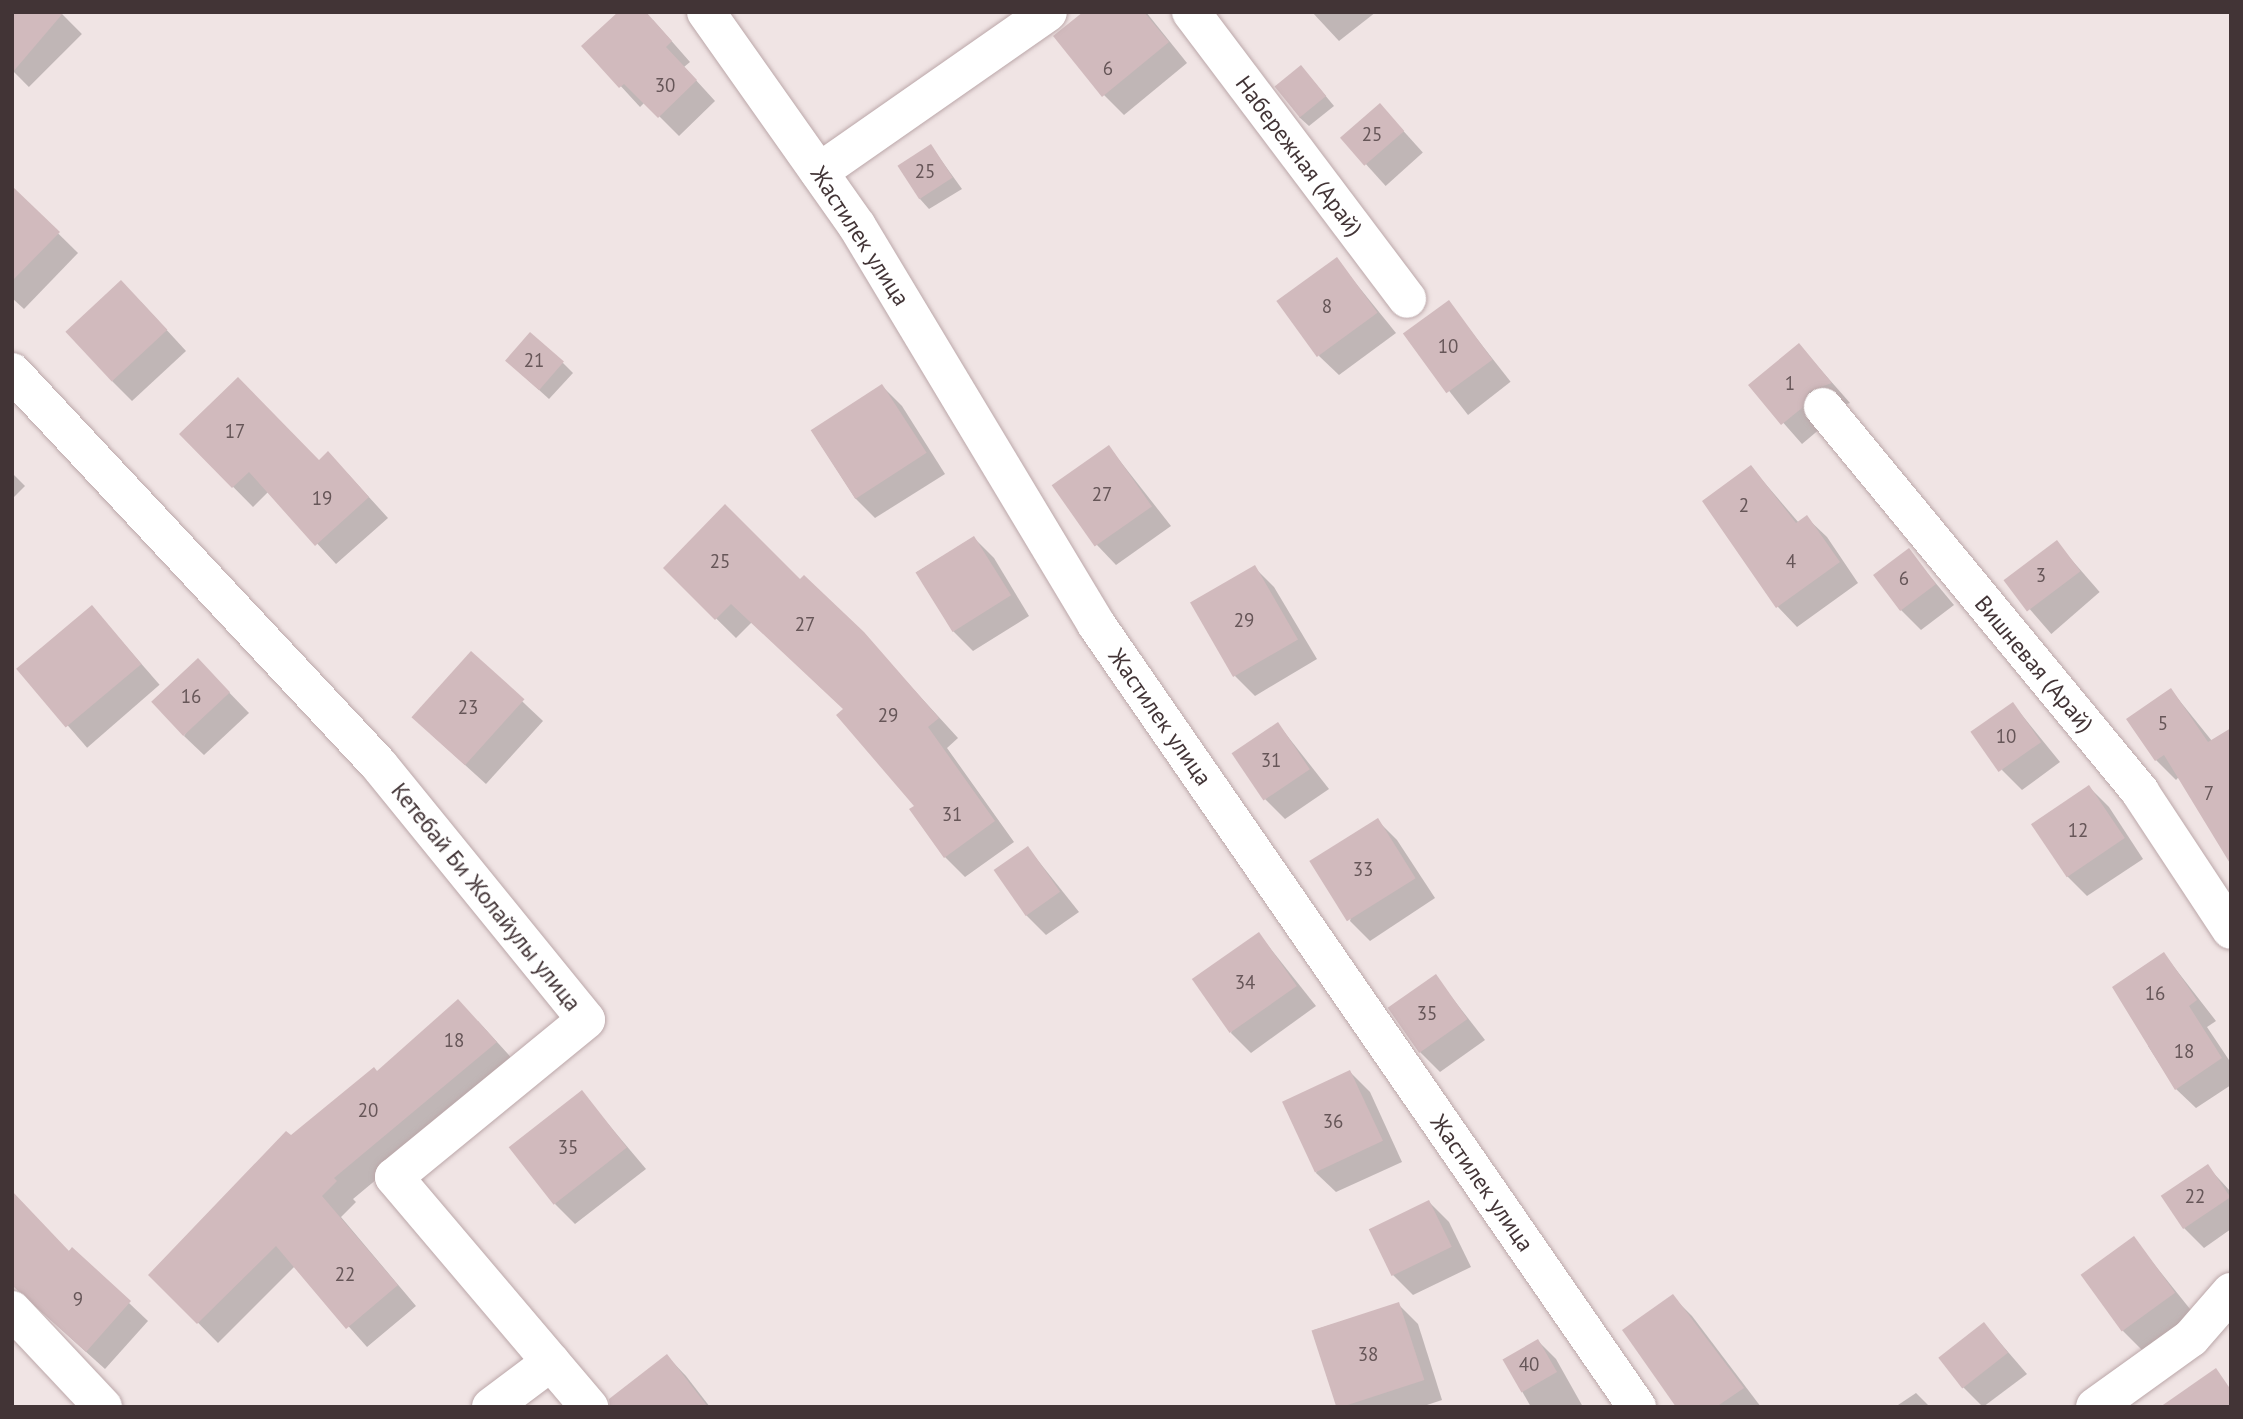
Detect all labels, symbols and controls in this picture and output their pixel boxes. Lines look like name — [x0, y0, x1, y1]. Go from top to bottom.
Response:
house number: 6 — [1103, 58, 1113, 80]
street label: Набережная (Арай) — [1230, 70, 1368, 242]
house number: 30 — [655, 75, 675, 97]
house number: 25 — [1362, 124, 1382, 146]
street label: Жастилек улица — [805, 161, 915, 311]
house number: 25 — [915, 161, 935, 183]
house number: 8 — [1322, 296, 1332, 318]
house number: 10 — [1438, 336, 1458, 358]
house number: 21 — [524, 350, 544, 372]
house number: 1 — [1785, 373, 1795, 395]
house number: 17 — [225, 421, 245, 443]
house number: 27 — [1092, 484, 1112, 506]
house number: 19 — [312, 488, 332, 510]
house number: 2 — [1739, 495, 1749, 517]
house number: 25 — [710, 551, 730, 573]
house number: 4 — [1786, 551, 1796, 573]
house number: 3 — [2036, 565, 2046, 587]
house number: 6 — [1899, 568, 1909, 590]
street label: Вишневая (Арай) — [1969, 590, 2099, 738]
house number: 29 — [1234, 610, 1254, 632]
house number: 27 — [795, 614, 815, 636]
street label: Жастилек улица — [1103, 643, 1217, 791]
house number: 16 — [181, 686, 201, 708]
house number: 23 — [458, 697, 478, 719]
house number: 29 — [878, 705, 898, 727]
house number: 5 — [2158, 713, 2168, 735]
house number: 10 — [1996, 726, 2016, 748]
house number: 31 — [1261, 750, 1281, 772]
street label: Кетебай Би Жолайулы улица — [385, 777, 587, 1017]
house number: 7 — [2204, 783, 2214, 805]
house number: 31 — [942, 804, 962, 826]
house number: 12 — [2068, 820, 2088, 842]
house number: 33 — [1353, 859, 1373, 881]
house number: 34 — [1235, 972, 1255, 994]
house number: 16 — [2145, 983, 2165, 1005]
house number: 35 — [1417, 1003, 1437, 1025]
house number: 18 — [444, 1030, 464, 1052]
house number: 18 — [2174, 1041, 2194, 1063]
house number: 20 — [358, 1100, 378, 1122]
street label: Жастилек улица — [1425, 1109, 1539, 1257]
house number: 36 — [1323, 1111, 1343, 1133]
house number: 35 — [558, 1137, 578, 1159]
house number: 22 — [2185, 1186, 2205, 1208]
house number: 22 — [335, 1264, 355, 1286]
house number: 9 — [73, 1289, 83, 1311]
house number: 38 — [1358, 1344, 1378, 1366]
house number: 40 — [1519, 1354, 1539, 1376]

